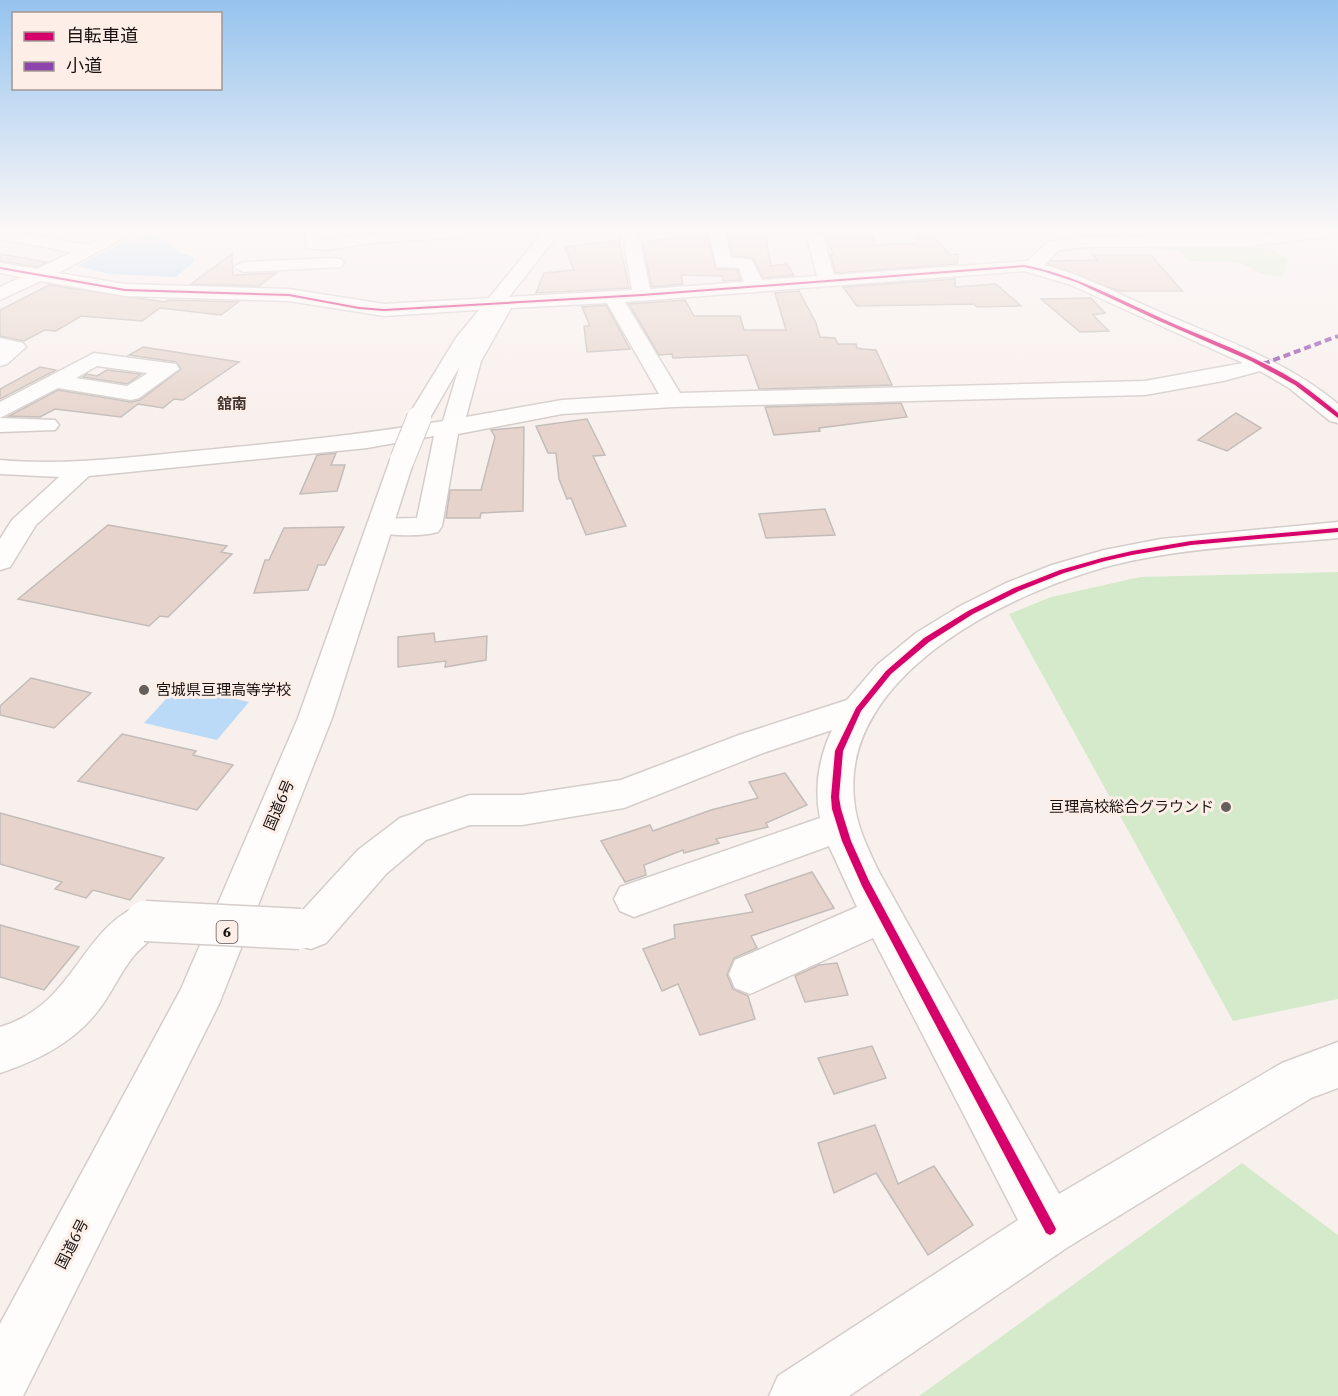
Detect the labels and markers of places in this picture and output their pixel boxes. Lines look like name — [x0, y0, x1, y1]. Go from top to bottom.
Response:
place label: 宮城県亘理高等学校 — [156, 681, 291, 699]
marker: 宮城県亘理高等学校 — [137, 683, 151, 697]
place label: 亘理高校総合グラウンド — [1049, 798, 1214, 816]
marker: 亘理高校総合グラウンド — [1219, 800, 1233, 814]

